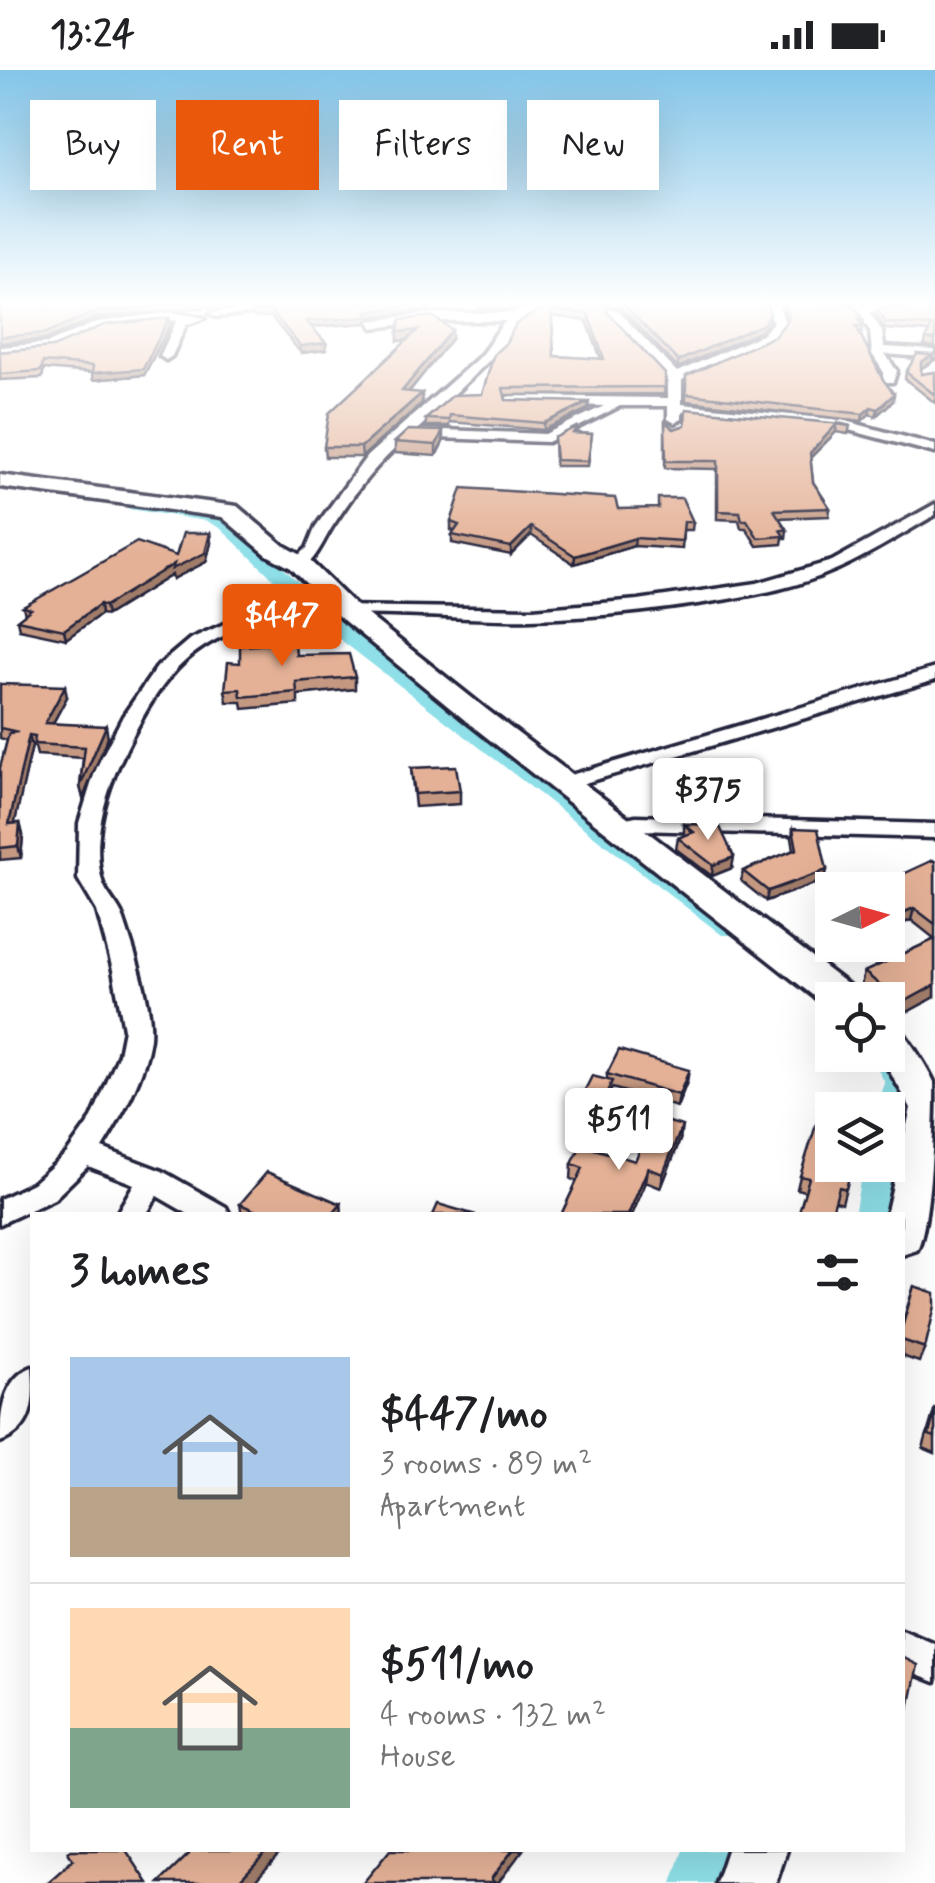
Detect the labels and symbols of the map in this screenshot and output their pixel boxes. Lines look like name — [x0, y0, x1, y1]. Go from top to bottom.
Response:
pin: $447 — [223, 584, 341, 669]
pin: $375 — [649, 758, 767, 843]
north arrow — [815, 872, 905, 962]
pin: $511 — [560, 1088, 678, 1173]

